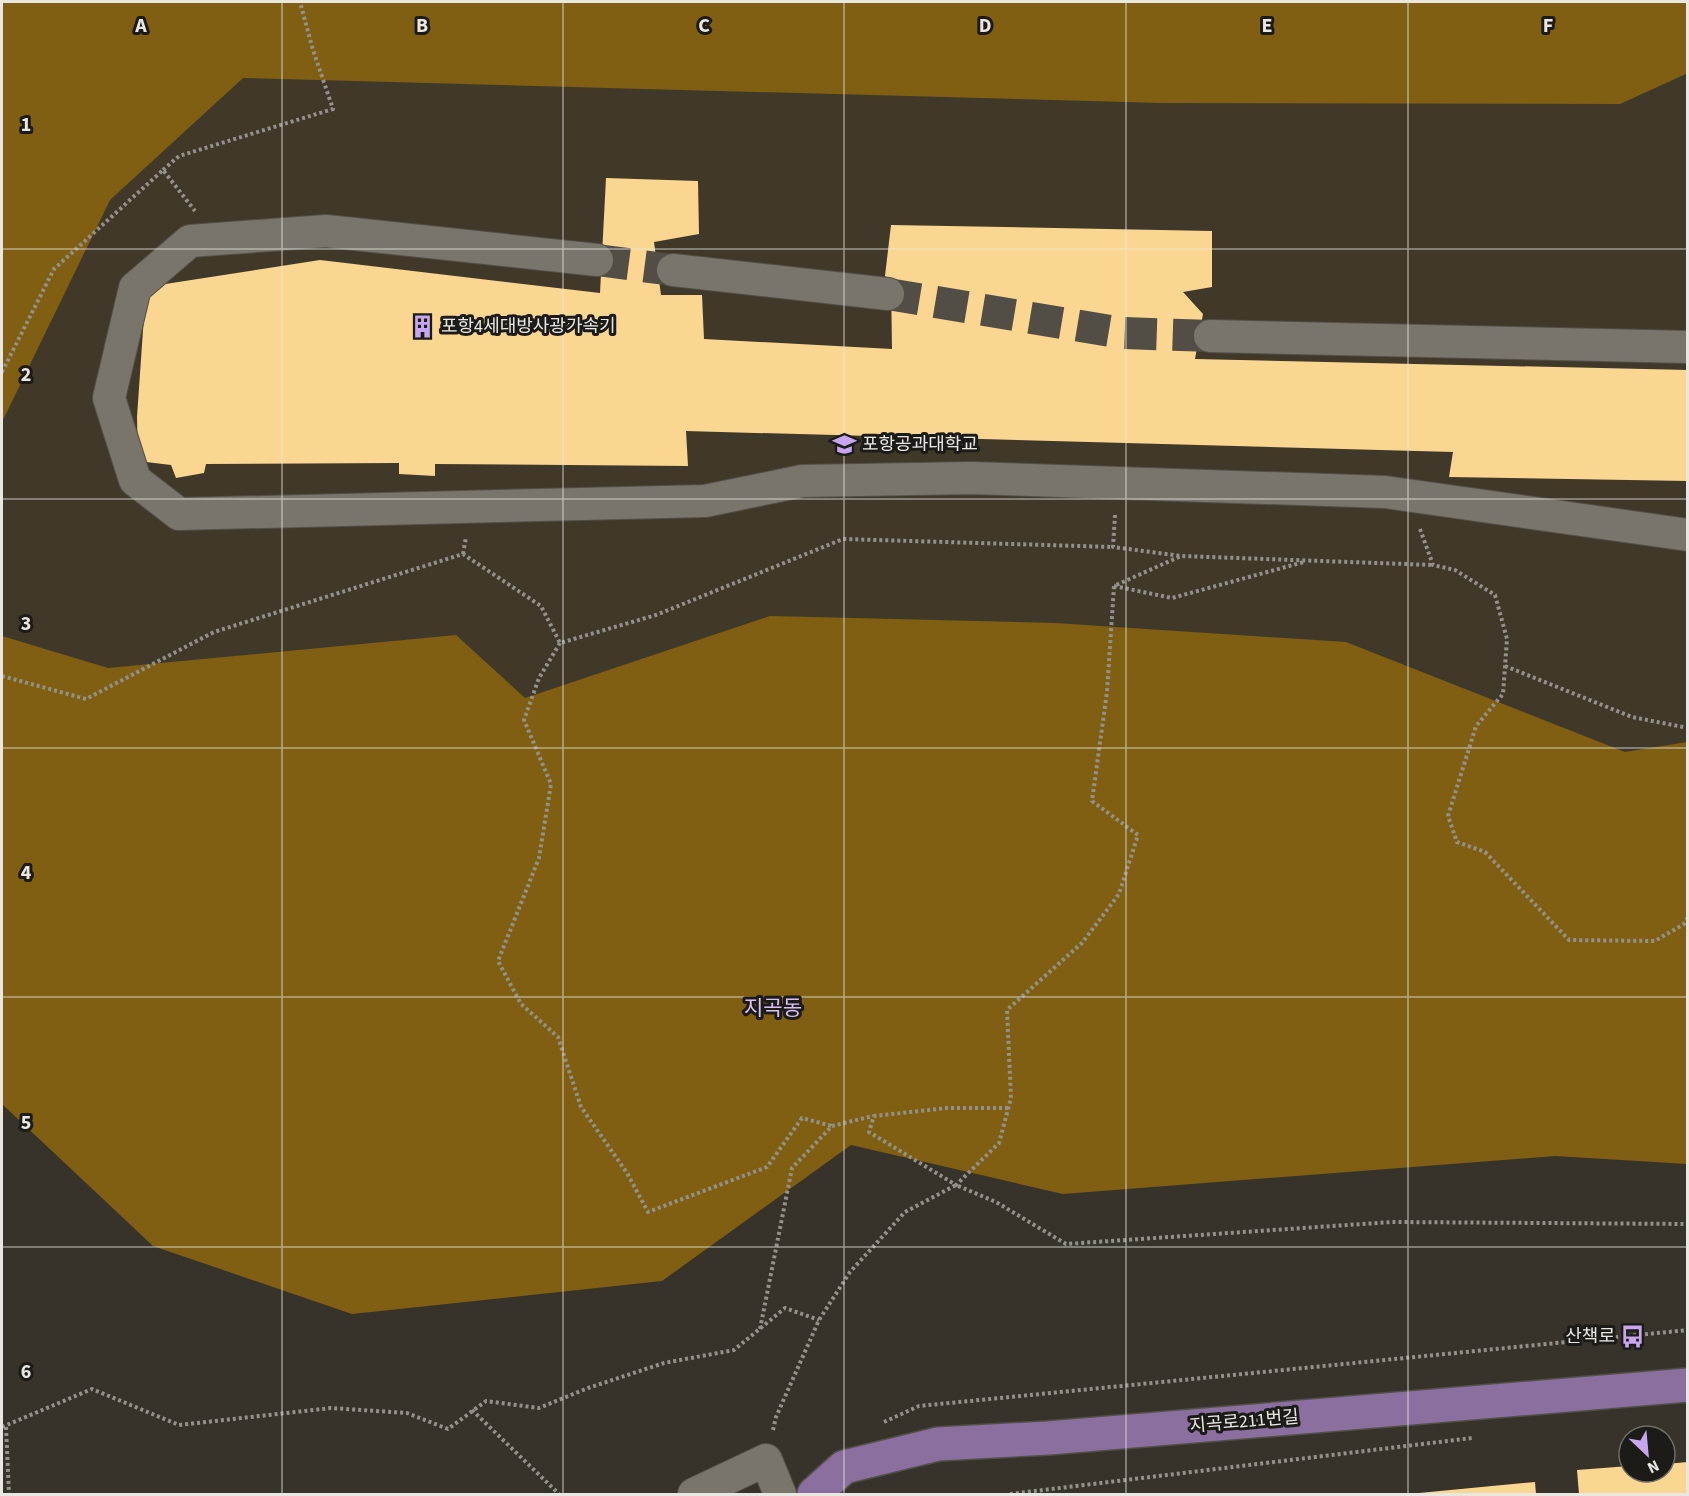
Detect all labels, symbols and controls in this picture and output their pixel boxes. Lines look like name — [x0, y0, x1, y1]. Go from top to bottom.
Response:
text: A — [134, 12, 147, 40]
text: B — [416, 12, 428, 40]
text: C — [698, 12, 710, 40]
text: D — [979, 12, 991, 40]
text: E — [1262, 12, 1272, 40]
text: F — [1543, 12, 1553, 40]
text: 1 — [21, 111, 31, 139]
building icon: 포항4세대방사광가속기 — [410, 313, 436, 339]
place label: 포항4세대방사광가속기 — [441, 314, 616, 339]
text: 2 — [21, 361, 31, 389]
school or university icon: 포항공과대학교 — [831, 431, 857, 457]
place label: 포항공과대학교 — [862, 432, 978, 457]
text: 3 — [21, 610, 31, 638]
text: 4 — [21, 859, 32, 887]
district label: 지곡동 — [744, 993, 802, 1023]
text: 5 — [21, 1109, 31, 1137]
bus stop icon: 산책로 — [1620, 1323, 1646, 1349]
place label: 산책로 — [1565, 1324, 1615, 1349]
text: 6 — [21, 1358, 31, 1386]
street label: 지곡로211번길 — [1188, 1404, 1300, 1439]
north arrow — [1617, 1424, 1677, 1484]
text: N — [1644, 1454, 1663, 1479]

